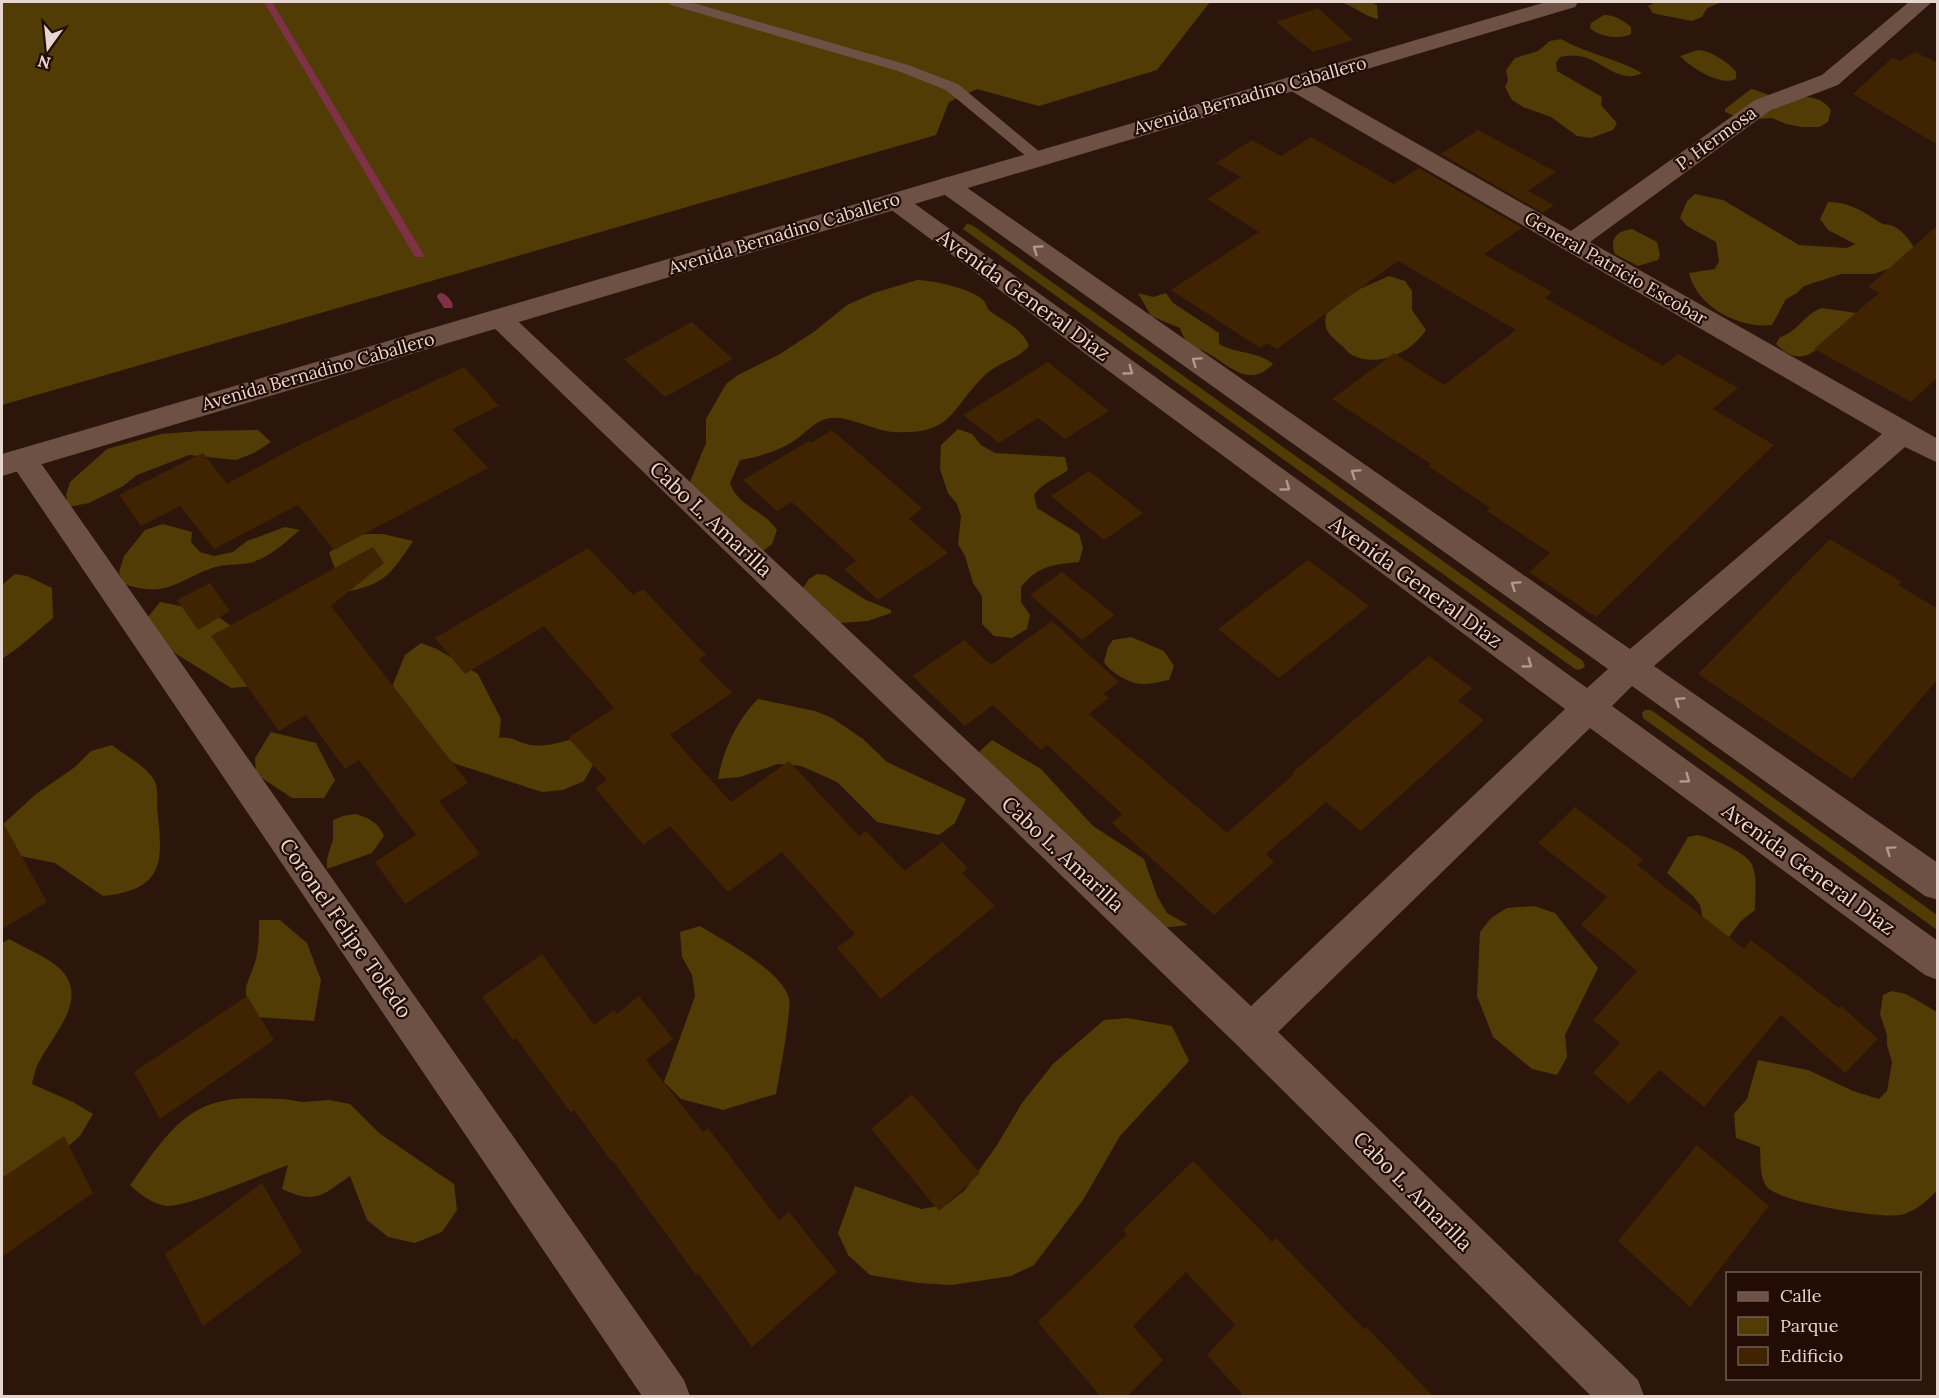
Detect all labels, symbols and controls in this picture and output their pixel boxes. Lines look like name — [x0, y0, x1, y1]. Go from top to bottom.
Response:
north arrow — [18, 18, 78, 78]
text: N — [36, 51, 53, 74]
street label: Avenida Bernadino Caballero — [1130, 51, 1369, 140]
street label: P. Hermosa — [1671, 101, 1761, 175]
street label: Avenida Bernadino Caballero — [665, 187, 902, 279]
street label: General Patricio Escobar — [1520, 206, 1712, 330]
street label: Avenida General Diaz — [931, 222, 1116, 367]
one-way arrow — [1032, 245, 1043, 256]
street label: Avenida Bernadino Caballero — [198, 327, 437, 416]
one-way arrow — [1192, 357, 1203, 368]
one-way arrow — [1122, 364, 1133, 375]
street label: Cabo L. Amarilla — [644, 455, 778, 583]
one-way arrow — [1351, 469, 1362, 480]
one-way arrow — [1279, 479, 1290, 490]
street label: Avenida General Diaz — [1323, 509, 1508, 654]
one-way arrow — [1510, 581, 1521, 592]
one-way arrow — [1522, 656, 1533, 667]
one-way arrow — [1675, 697, 1686, 708]
one-way arrow — [1679, 771, 1690, 782]
street label: Cabo L. Amarilla — [996, 790, 1130, 918]
street label: Avenida General Diaz — [1716, 796, 1901, 941]
street label: Coronel Felipe Toledo — [274, 833, 418, 1023]
one-way arrow — [1885, 846, 1896, 857]
street label: Cabo L. Amarilla — [1347, 1125, 1479, 1257]
legend — [1726, 1272, 1921, 1380]
text: Calle — [1780, 1284, 1822, 1307]
text: Parque — [1780, 1314, 1839, 1337]
text: Edificio — [1780, 1344, 1843, 1367]

